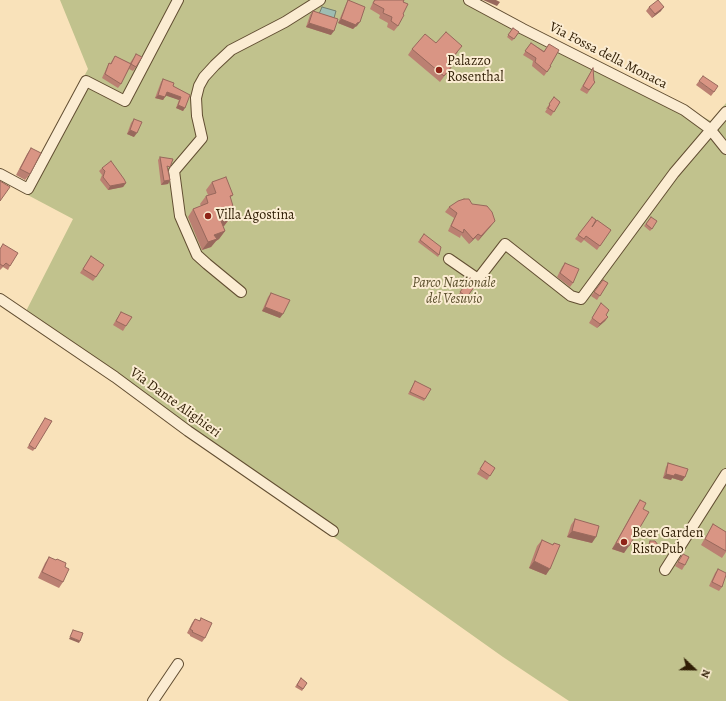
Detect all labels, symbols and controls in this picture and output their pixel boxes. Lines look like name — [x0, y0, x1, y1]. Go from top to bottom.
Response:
street label: Via Fossa della Monaca — [546, 19, 670, 93]
place label: Palazzo Rosenthal — [447, 54, 504, 86]
marker: Palazzo Rosenthal — [434, 65, 444, 75]
place label: Villa Agostina — [216, 208, 295, 224]
marker: Villa Agostina — [203, 211, 213, 221]
park label: Parco Nazionale del Vesuvio — [412, 276, 496, 308]
street label: Via Dante Alighieri — [126, 364, 224, 442]
place label: Beer Garden RistoPub — [632, 526, 703, 558]
marker: Beer Garden RistoPub — [619, 537, 629, 547]
north arrow — [674, 649, 714, 689]
text: N — [697, 667, 714, 680]

